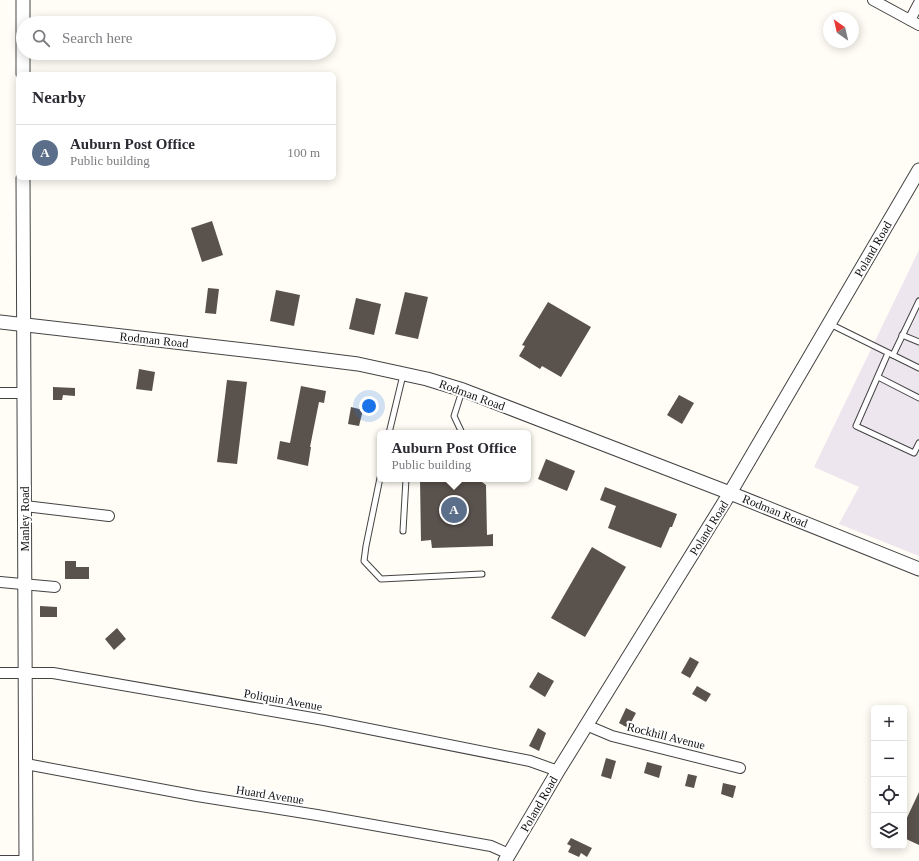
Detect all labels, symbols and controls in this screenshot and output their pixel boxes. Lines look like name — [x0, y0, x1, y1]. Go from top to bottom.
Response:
north arrow — [823, 12, 859, 48]
search box — [16, 16, 336, 60]
icon: search — [30, 27, 52, 49]
text: Search here — [62, 30, 132, 46]
text: Nearby — [32, 88, 86, 107]
text: Auburn Post Office — [70, 136, 195, 152]
text: A — [40, 145, 50, 160]
text: 100 m — [287, 145, 320, 160]
text: Public building — [70, 153, 150, 168]
street label: Poland Road — [852, 219, 894, 279]
street label: Rodman Road — [119, 329, 189, 351]
street label: Rodman Road — [437, 377, 507, 413]
your location — [359, 396, 379, 416]
popup — [377, 430, 531, 482]
text: Auburn Post Office — [392, 440, 517, 456]
text: Public building — [392, 457, 471, 472]
street label: Manley Road — [18, 487, 32, 552]
street label: Rodman Road — [740, 492, 810, 530]
pin: A — [441, 495, 467, 525]
street label: Poland Road — [687, 498, 731, 558]
street label: Poliquin Avenue — [243, 686, 323, 714]
map controls — [871, 705, 907, 849]
button: + — [871, 705, 907, 741]
street label: Rockhill Avenue — [625, 720, 707, 752]
button: − — [871, 741, 907, 777]
street label: Poland Road — [518, 774, 560, 834]
button: locate — [871, 777, 907, 813]
street label: Huard Avenue — [235, 783, 305, 807]
button: layers — [871, 813, 907, 849]

